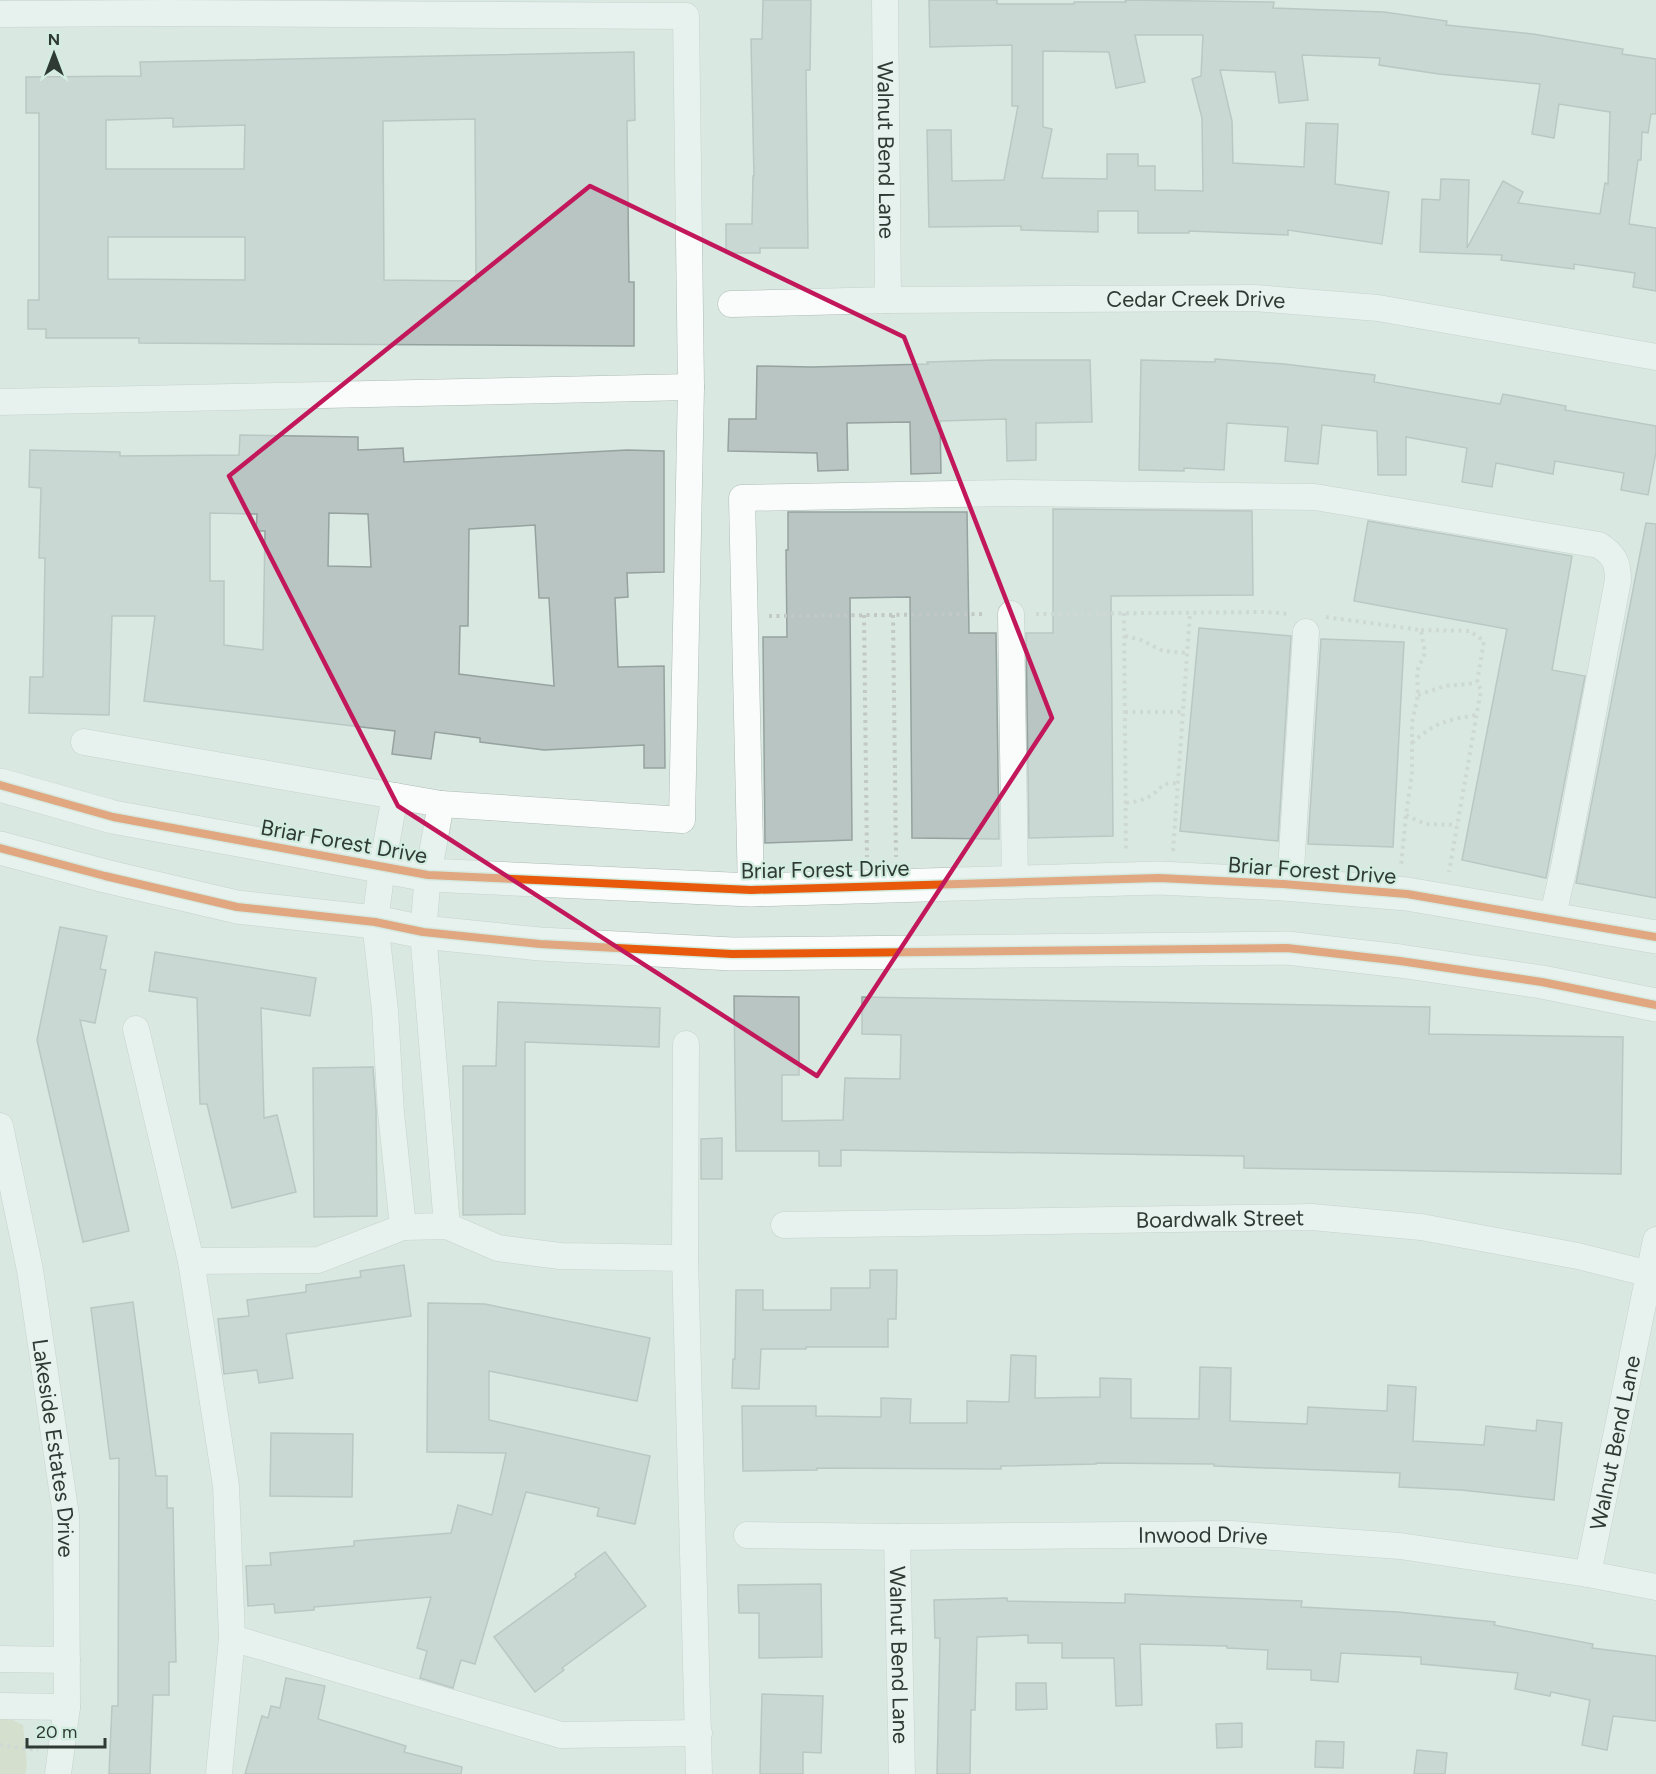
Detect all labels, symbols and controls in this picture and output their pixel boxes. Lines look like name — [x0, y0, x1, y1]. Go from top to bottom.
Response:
north arrow — [24, 24, 84, 84]
text: N — [48, 30, 60, 49]
street label: Walnut Bend Lane — [872, 61, 900, 239]
street label: Cedar Creek Drive — [1106, 285, 1287, 314]
street label: Briar Forest Drive — [258, 814, 429, 869]
street label: Briar Forest Drive — [1227, 851, 1397, 890]
street label: Briar Forest Drive — [740, 855, 910, 884]
street label: Boardwalk Street — [1135, 1204, 1304, 1234]
street label: Lakeside Estates Drive — [26, 1337, 80, 1558]
street label: Walnut Bend Lane — [1584, 1353, 1646, 1533]
street label: Inwood Drive — [1138, 1521, 1269, 1551]
street label: Walnut Bend Lane — [884, 1566, 914, 1744]
scale bar — [27, 1711, 105, 1749]
text: 20 m — [36, 1721, 77, 1743]

